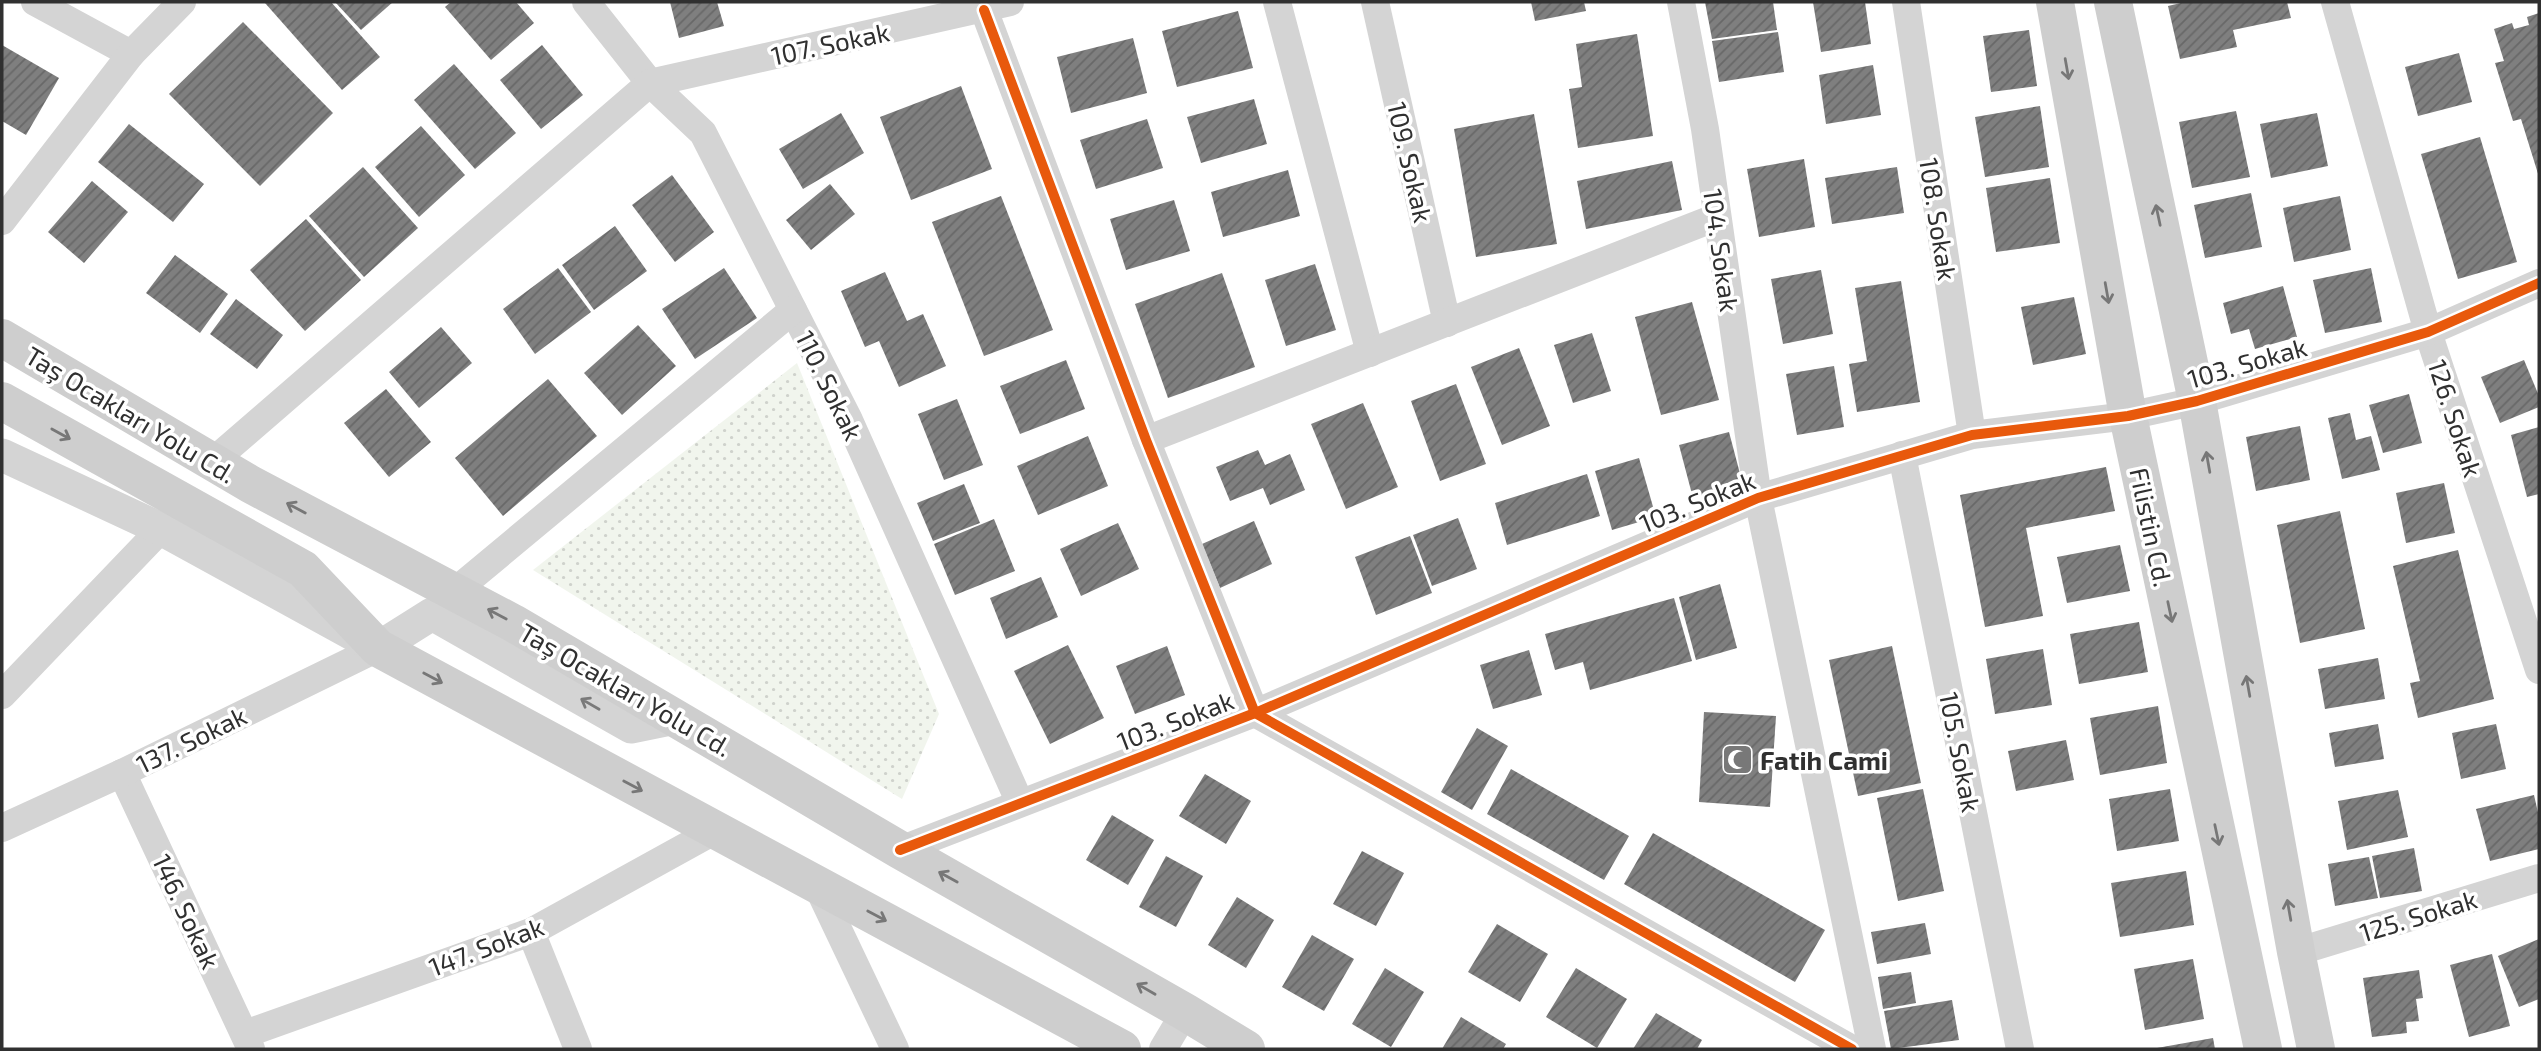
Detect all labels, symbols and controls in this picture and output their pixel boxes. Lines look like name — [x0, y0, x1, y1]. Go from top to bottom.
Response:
street label: 107. Sokak — [768, 15, 892, 71]
one-way arrow — [2061, 57, 2074, 80]
street label: 109. Sokak — [1382, 99, 1440, 225]
street label: 108. Sokak — [1914, 156, 1964, 282]
street label: 104. Sokak — [1698, 187, 1746, 313]
one-way arrow — [2150, 204, 2164, 227]
one-way arrow — [2100, 281, 2114, 304]
street label: 110. Sokak — [790, 325, 870, 445]
street label: 103. Sokak — [2184, 330, 2310, 394]
street label: Taş Ocakları Yolu Cd. — [19, 339, 242, 491]
street label: 126. Sokak — [2422, 355, 2490, 481]
one-way arrow — [51, 427, 71, 441]
one-way arrow — [2201, 451, 2214, 474]
street label: 103. Sokak — [1634, 464, 1760, 538]
street label: Filistin Cd. — [2124, 465, 2180, 589]
one-way arrow — [286, 501, 307, 515]
one-way arrow — [2164, 600, 2178, 623]
one-way arrow — [487, 607, 508, 621]
street label: Taş Ocakları Yolu Cd. — [514, 616, 737, 764]
one-way arrow — [422, 671, 442, 685]
one-way arrow — [2241, 675, 2255, 698]
street label: 103. Sokak — [1112, 684, 1238, 756]
street label: 105. Sokak — [1934, 689, 1988, 815]
one-way arrow — [580, 697, 600, 711]
street label: 137. Sokak — [131, 699, 251, 779]
mosque icon: Fatih Cami — [1720, 742, 1754, 776]
place label: Fatih Cami — [1760, 744, 1888, 775]
one-way arrow — [622, 779, 642, 793]
one-way arrow — [2211, 823, 2225, 846]
street label: 146. Sokak — [147, 849, 227, 973]
one-way arrow — [938, 869, 958, 883]
street label: 125. Sokak — [2356, 883, 2480, 947]
one-way arrow — [2282, 899, 2295, 922]
one-way arrow — [866, 909, 886, 923]
street label: 147. Sokak — [424, 910, 548, 982]
one-way arrow — [1136, 982, 1156, 996]

